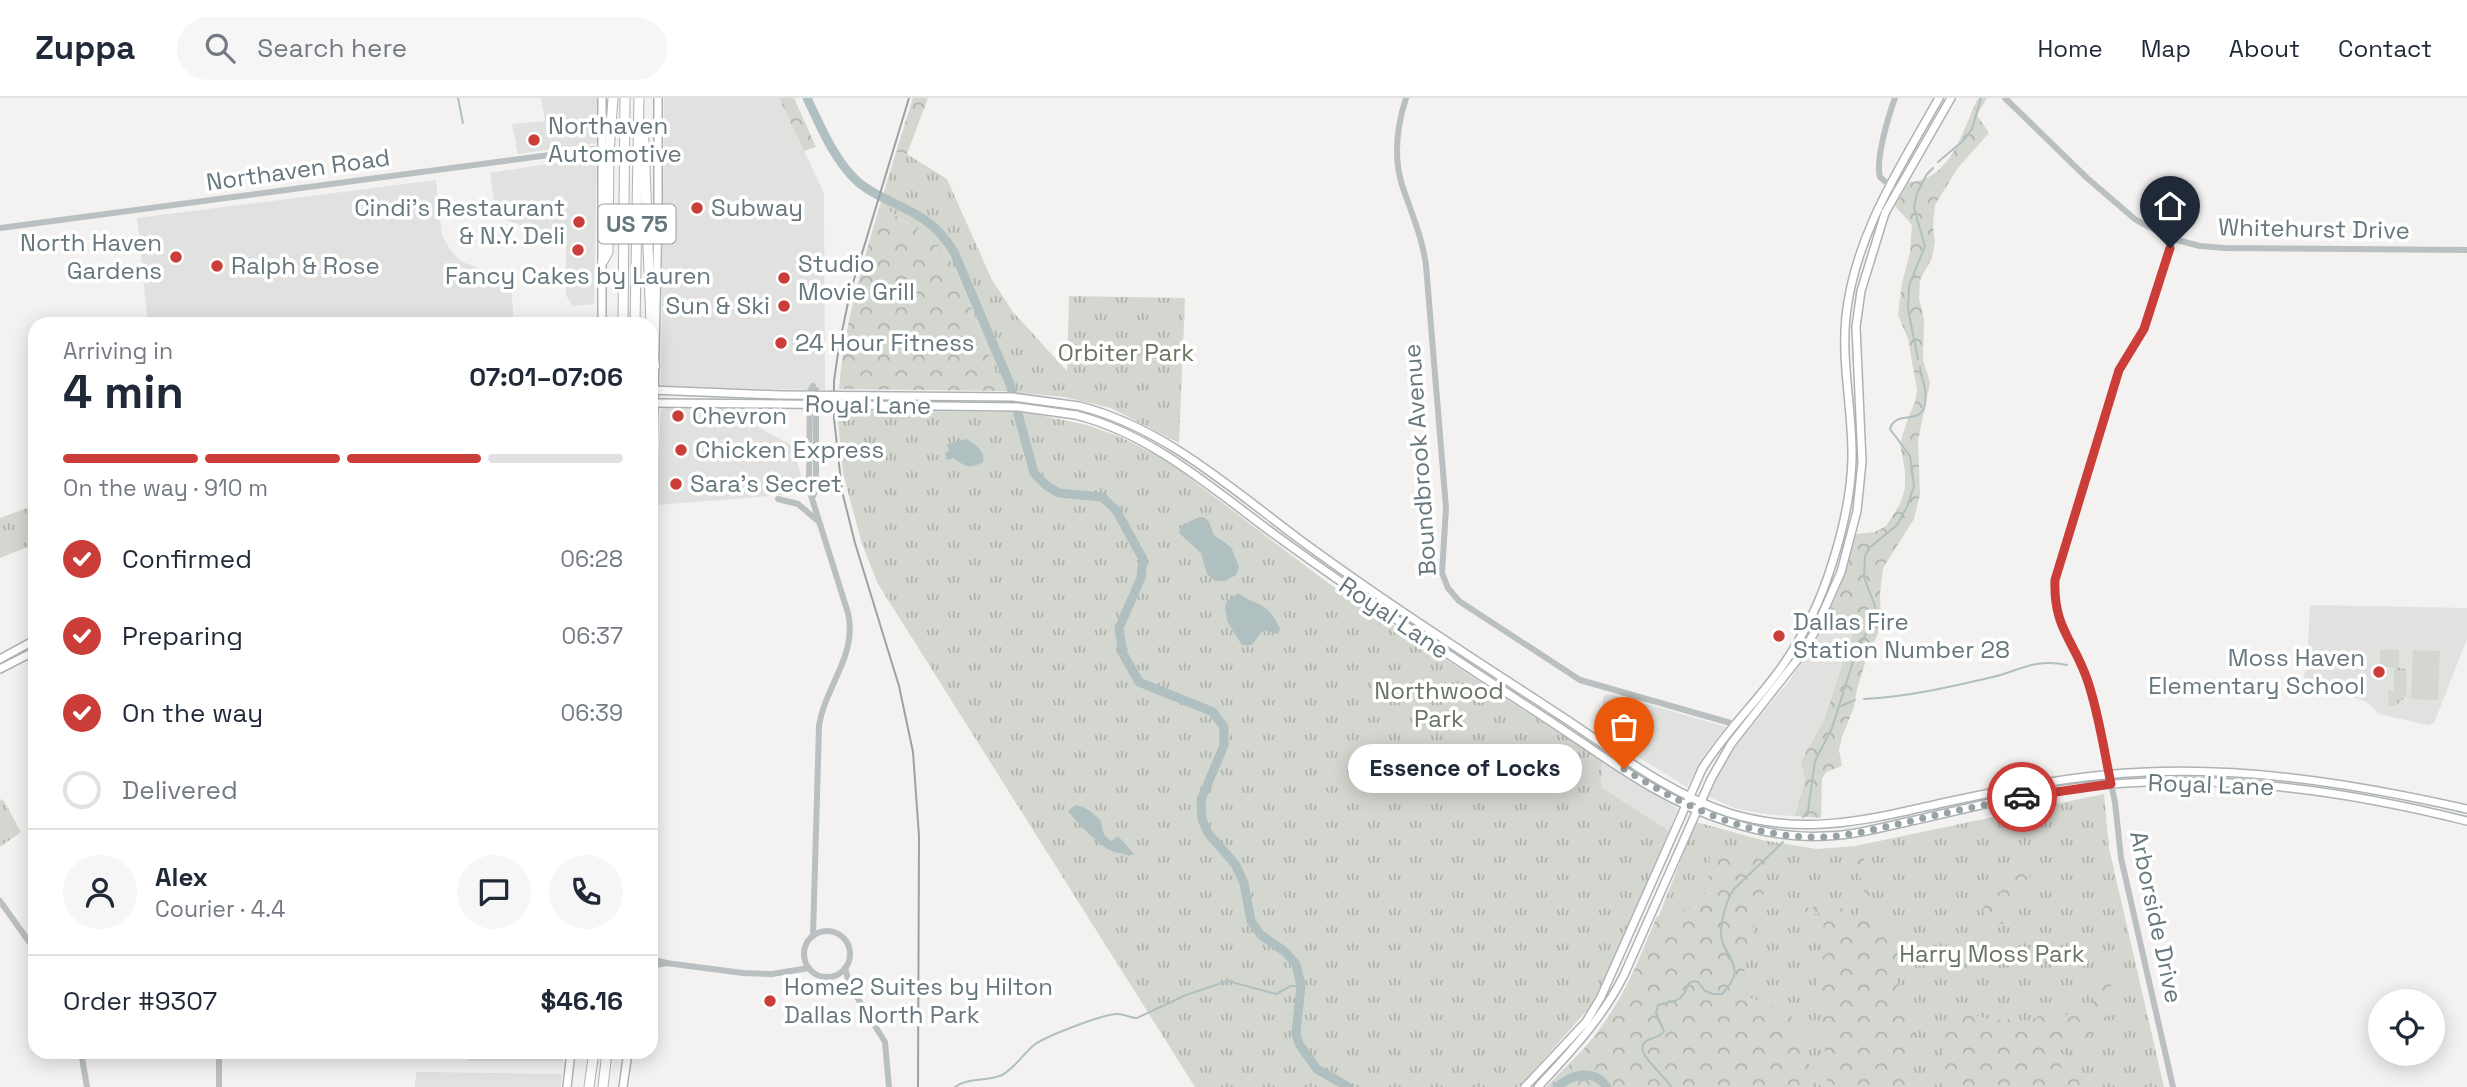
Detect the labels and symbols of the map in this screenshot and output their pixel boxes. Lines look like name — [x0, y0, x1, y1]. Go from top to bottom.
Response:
place label: Northaven Automotive — [548, 110, 682, 169]
marker: Northaven Automotive — [526, 132, 542, 148]
street label: Northaven Road — [204, 141, 392, 198]
pin — [2140, 176, 2200, 248]
place label: Cindi's Restaurant & N.Y. Deli — [354, 192, 565, 251]
place label: Subway — [711, 192, 803, 223]
marker: Subway — [689, 200, 705, 216]
road number: US 75 — [598, 204, 676, 244]
street label: Whitehurst Drive — [2218, 211, 2410, 246]
marker: Cindi's Restaurant & N.Y. Deli — [571, 214, 587, 230]
place label: North Haven Gardens — [20, 227, 162, 286]
marker: Fancy Cakes by Lauren — [570, 242, 586, 258]
place label: Studio Movie Grill — [798, 248, 915, 307]
marker: North Haven Gardens — [168, 249, 184, 265]
place label: Ralph & Rose — [231, 250, 380, 281]
marker: Ralph & Rose — [209, 258, 225, 274]
place label: Fancy Cakes by Lauren — [445, 260, 711, 291]
marker: Studio Movie Grill — [776, 270, 792, 286]
place label: Sun & Ski — [666, 290, 770, 321]
marker: Sun & Ski — [776, 298, 792, 314]
place label: 24 Hour Fitness — [795, 327, 975, 358]
marker: 24 Hour Fitness — [773, 335, 789, 351]
park label: Orbiter Park — [1058, 337, 1194, 368]
street label: Boundbrook Avenue — [1396, 343, 1443, 577]
street label: Royal Lane — [805, 388, 931, 421]
place label: Chevron — [692, 400, 787, 431]
marker: Chevron — [670, 408, 686, 424]
place label: Chicken Express — [695, 434, 884, 465]
marker: Chicken Express — [673, 442, 689, 458]
place label: Sara's Secret — [690, 468, 842, 499]
marker: Sara's Secret — [668, 476, 684, 492]
street label: Royal Lane — [1333, 569, 1455, 666]
place label: Dallas Fire Station Number 28 — [1793, 606, 2010, 665]
marker: Dallas Fire Station Number 28 — [1771, 628, 1787, 644]
place label: Moss Haven Elementary School — [2148, 642, 2365, 701]
marker: Moss Haven Elementary School — [2371, 664, 2387, 680]
park label: Northwood Park — [1374, 675, 1504, 734]
pin — [1594, 697, 1654, 769]
callout: Essence of Locks — [1348, 744, 1582, 794]
courier — [1987, 762, 2057, 832]
street label: Royal Lane — [2147, 767, 2275, 802]
street label: Arborside Drive — [2123, 828, 2190, 1006]
park label: Harry Moss Park — [1899, 938, 2085, 969]
place label: Home2 Suites by Hilton Dallas North Park — [784, 971, 1053, 1030]
marker: Home2 Suites by Hilton Dallas North Park — [762, 993, 778, 1009]

